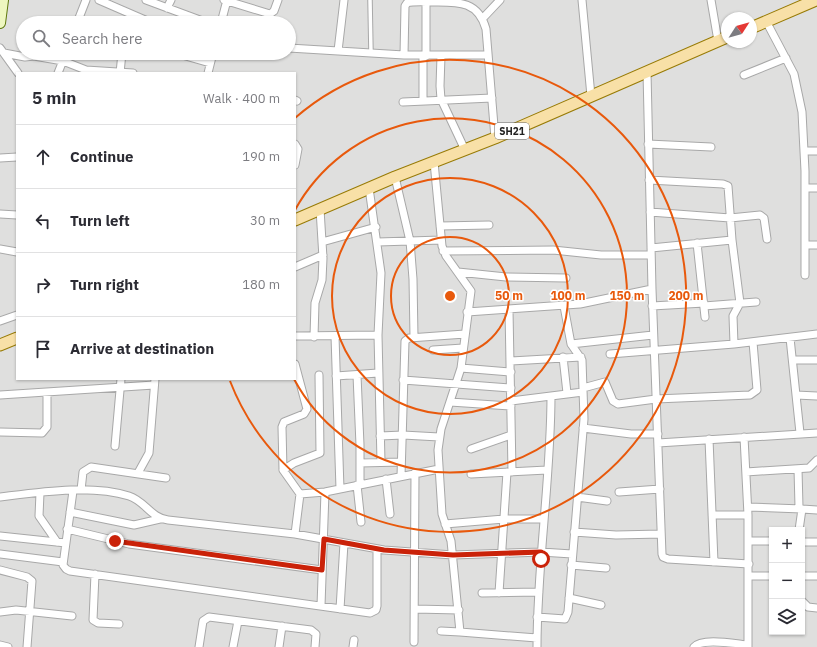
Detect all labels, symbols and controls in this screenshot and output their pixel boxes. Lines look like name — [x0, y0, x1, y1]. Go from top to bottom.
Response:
north arrow — [721, 12, 757, 48]
search box — [16, 16, 296, 60]
icon: search — [30, 27, 52, 49]
text: Search here — [62, 29, 142, 48]
text: 5 min — [32, 87, 76, 109]
text: Walk · 400 m — [203, 90, 280, 107]
road number: SH21 — [495, 123, 529, 139]
icon: ahead — [32, 146, 54, 168]
text: Continue — [70, 147, 134, 166]
text: 190 m — [242, 148, 280, 165]
icon: left — [32, 210, 54, 232]
text: Turn left — [70, 211, 130, 230]
text: 30 m — [250, 212, 280, 229]
icon: right — [32, 274, 54, 296]
text: Turn right — [70, 275, 139, 294]
text: 180 m — [242, 276, 280, 293]
text: 50 m — [495, 288, 523, 303]
text: 100 m — [550, 288, 586, 303]
text: 150 m — [609, 288, 645, 303]
text: 200 m — [668, 288, 704, 303]
centre of rings — [443, 289, 457, 303]
icon: arrive — [32, 338, 54, 360]
text: Arrive at destination — [70, 339, 214, 358]
map controls — [769, 527, 805, 635]
button: + — [769, 527, 805, 563]
route end — [106, 532, 124, 550]
route start — [532, 550, 550, 568]
button: − — [769, 563, 805, 599]
button: layers — [769, 599, 805, 635]

